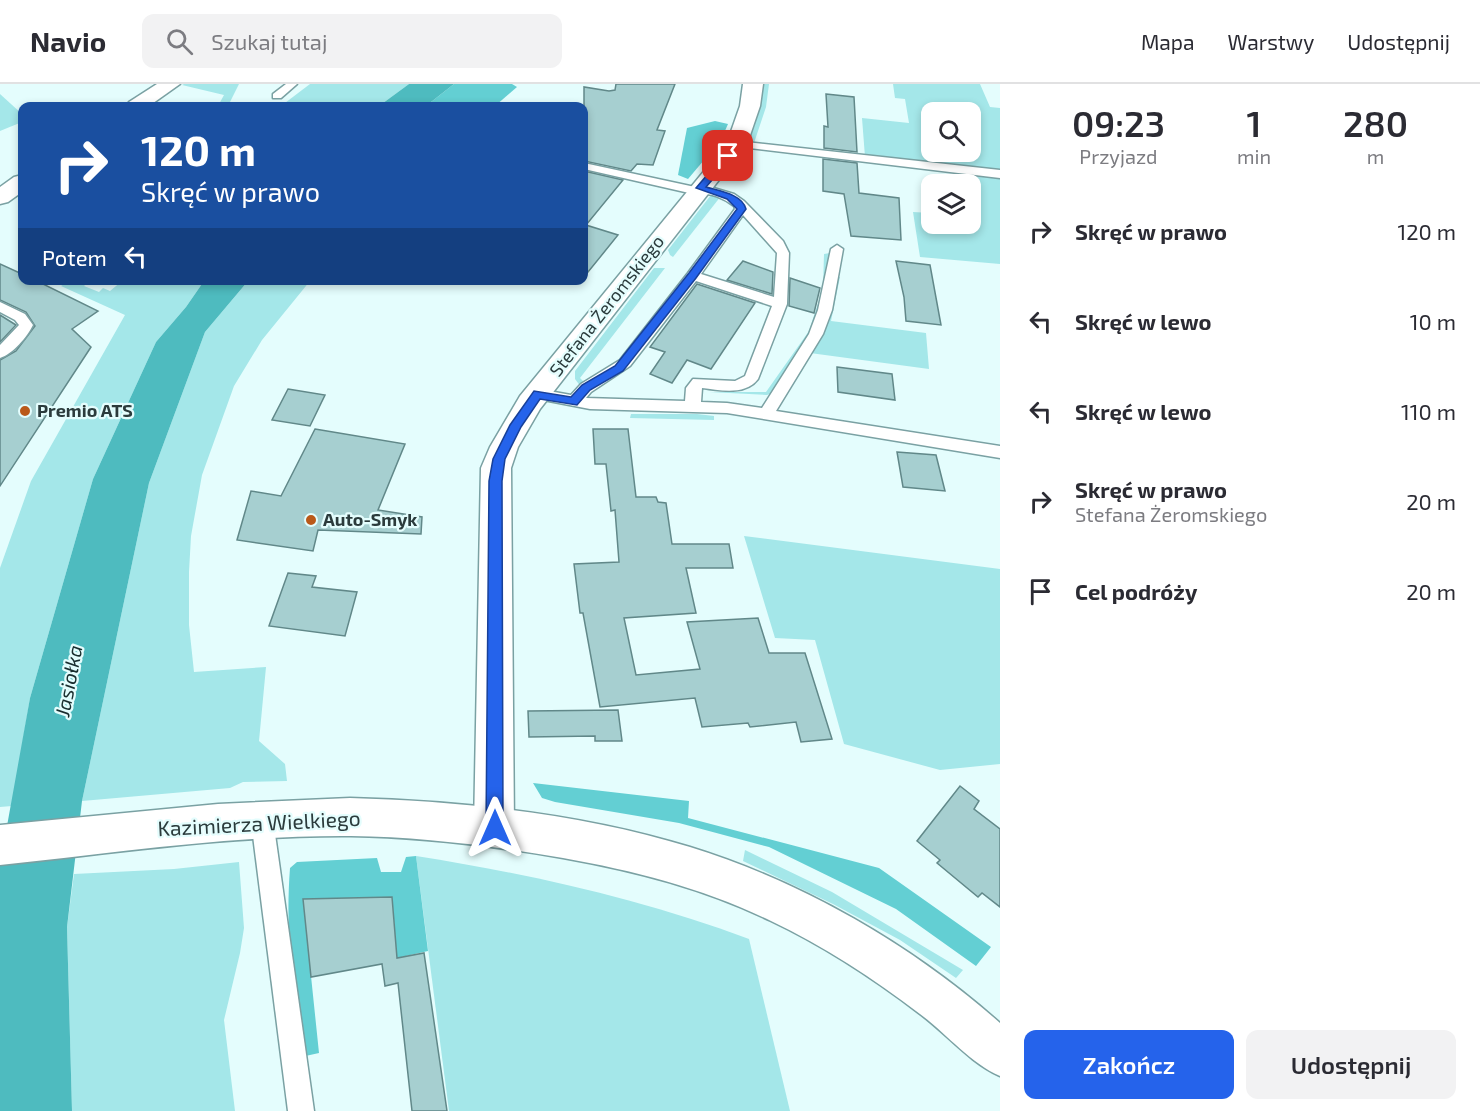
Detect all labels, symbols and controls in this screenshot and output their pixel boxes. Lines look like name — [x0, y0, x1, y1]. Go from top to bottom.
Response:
search box — [142, 14, 562, 68]
text: Navio — [30, 24, 106, 58]
icon: search — [163, 25, 196, 58]
text: Szukaj tutaj — [211, 28, 327, 54]
text: Mapa — [1141, 29, 1195, 54]
text: Warstwy — [1228, 29, 1314, 54]
text: Udostępnij — [1347, 29, 1450, 54]
text: 09:23 — [1072, 101, 1165, 144]
text: 1 — [1246, 101, 1261, 144]
text: 280 — [1343, 101, 1408, 144]
map controls — [921, 102, 981, 234]
button: search — [921, 102, 981, 162]
text: 120 m — [141, 124, 256, 174]
icon: right — [42, 126, 120, 204]
pin — [702, 130, 753, 181]
icon: arrive — [711, 139, 744, 172]
text: Przyjazd — [1079, 144, 1158, 168]
text: min — [1237, 144, 1271, 168]
text: m — [1367, 144, 1384, 168]
button: layers — [921, 174, 981, 234]
text: Skręć w prawo — [141, 175, 320, 207]
icon: right — [1024, 215, 1057, 248]
text: Skręć w prawo — [1075, 218, 1227, 244]
text: 120 m — [1397, 218, 1456, 244]
street label: Stefana Żeromskiego — [544, 230, 668, 380]
icon: left — [119, 240, 152, 273]
text: Potem — [42, 244, 107, 270]
icon: left — [1024, 305, 1057, 338]
text: Skręć w lewo — [1075, 308, 1212, 334]
text: 10 m — [1410, 308, 1456, 334]
icon: left — [1024, 395, 1057, 428]
text: Skręć w lewo — [1075, 398, 1212, 424]
text: 110 m — [1401, 398, 1456, 424]
place label: Premio ATS — [37, 399, 133, 421]
marker: Premio ATS — [18, 404, 32, 418]
text: Skręć w prawo — [1075, 476, 1227, 502]
icon: right — [1024, 485, 1057, 518]
text: 20 m — [1406, 488, 1456, 514]
text: Stefana Żeromskiego — [1075, 502, 1267, 526]
place label: Auto-Smyk — [323, 508, 417, 530]
marker: Auto-Smyk — [304, 513, 318, 527]
icon: arrive — [1024, 575, 1057, 608]
text: Cel podróży — [1075, 578, 1197, 604]
text: 20 m — [1406, 578, 1456, 604]
water label: Jasiołka — [49, 643, 87, 720]
position arrow — [463, 796, 527, 860]
street label: Kazimierza Wielkiego — [157, 805, 361, 840]
button: Zakończ — [1024, 1030, 1234, 1099]
button: Udostępnij — [1246, 1030, 1456, 1099]

